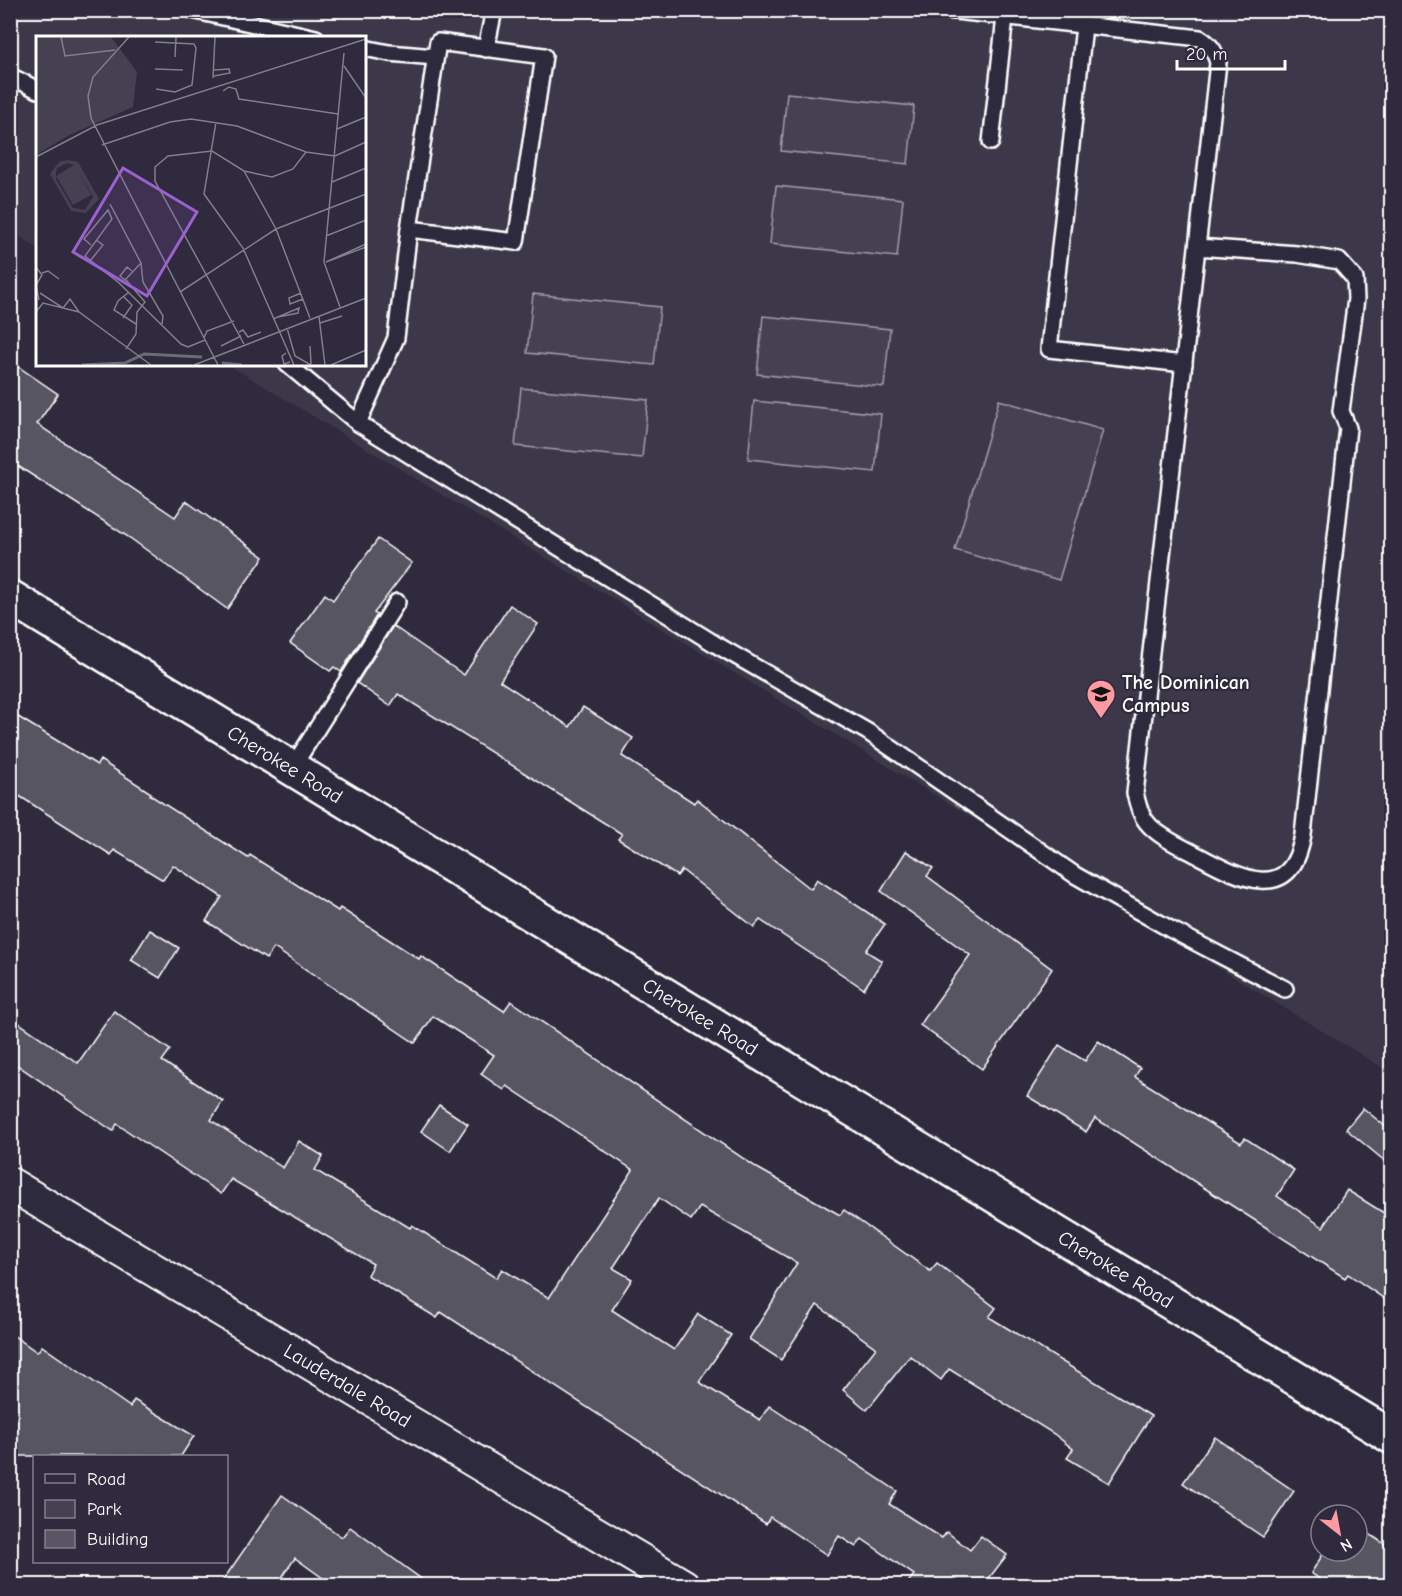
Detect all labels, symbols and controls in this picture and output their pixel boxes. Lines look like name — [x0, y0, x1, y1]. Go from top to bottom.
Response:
scale bar — [1177, 33, 1285, 71]
inset map — [36, 36, 366, 366]
text: 20 m — [1186, 44, 1227, 65]
place label: The Dominican Campus — [1122, 671, 1250, 717]
school or university icon: The Dominican Campus — [1085, 678, 1117, 720]
street label: Cherokee Road — [223, 721, 347, 808]
street label: Cherokee Road — [639, 973, 762, 1060]
street label: Cherokee Road — [1054, 1225, 1177, 1313]
street label: Lauderdale Road — [280, 1339, 415, 1432]
legend — [33, 1455, 228, 1563]
text: Road — [87, 1469, 126, 1490]
text: Park — [87, 1499, 122, 1520]
north arrow — [1309, 1503, 1369, 1563]
text: Building — [87, 1529, 149, 1550]
text: N — [1337, 1535, 1355, 1555]

